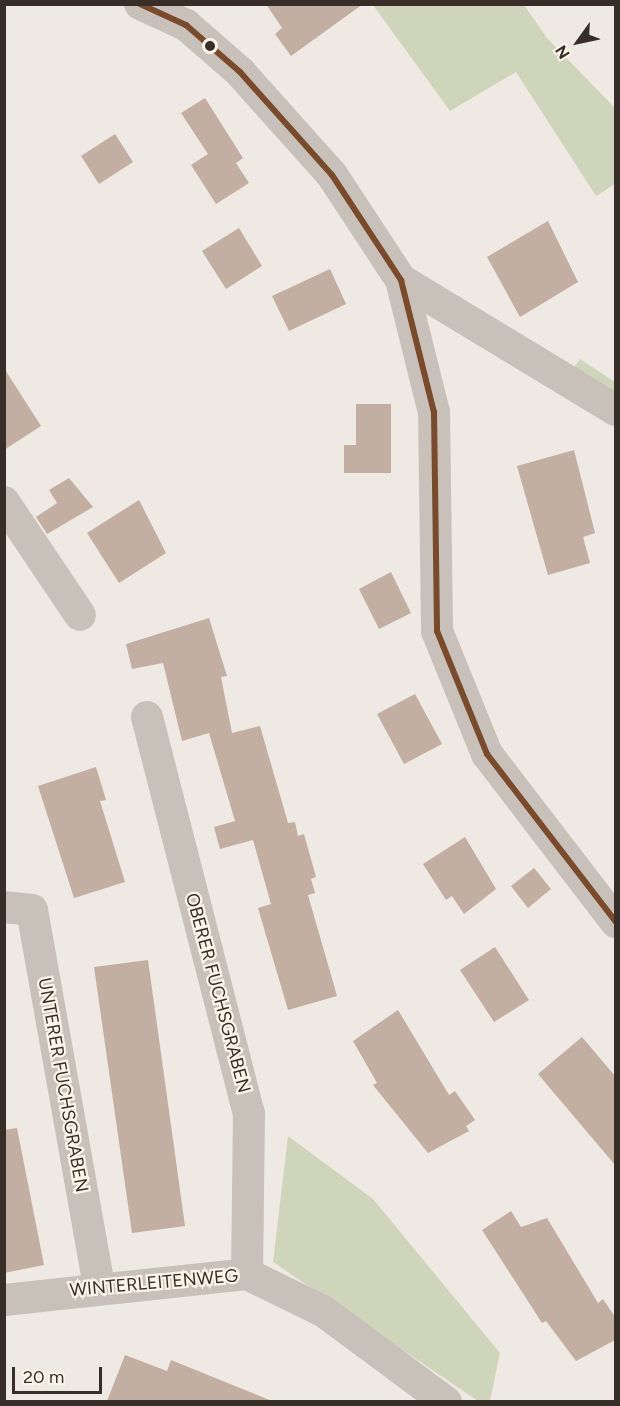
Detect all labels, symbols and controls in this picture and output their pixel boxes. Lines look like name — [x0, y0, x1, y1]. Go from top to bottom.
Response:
north arrow — [548, 12, 608, 72]
unlabelled marker — [204, 40, 216, 52]
text: N — [551, 42, 574, 62]
street label: OBERER FUCHSGRABEN — [181, 891, 255, 1095]
street label: UNTERER FUCHSGRABEN — [33, 976, 93, 1194]
street label: WINTERLEITENWEG — [69, 1265, 239, 1301]
scale bar — [15, 1355, 105, 1393]
text: 20 m — [23, 1366, 64, 1388]

